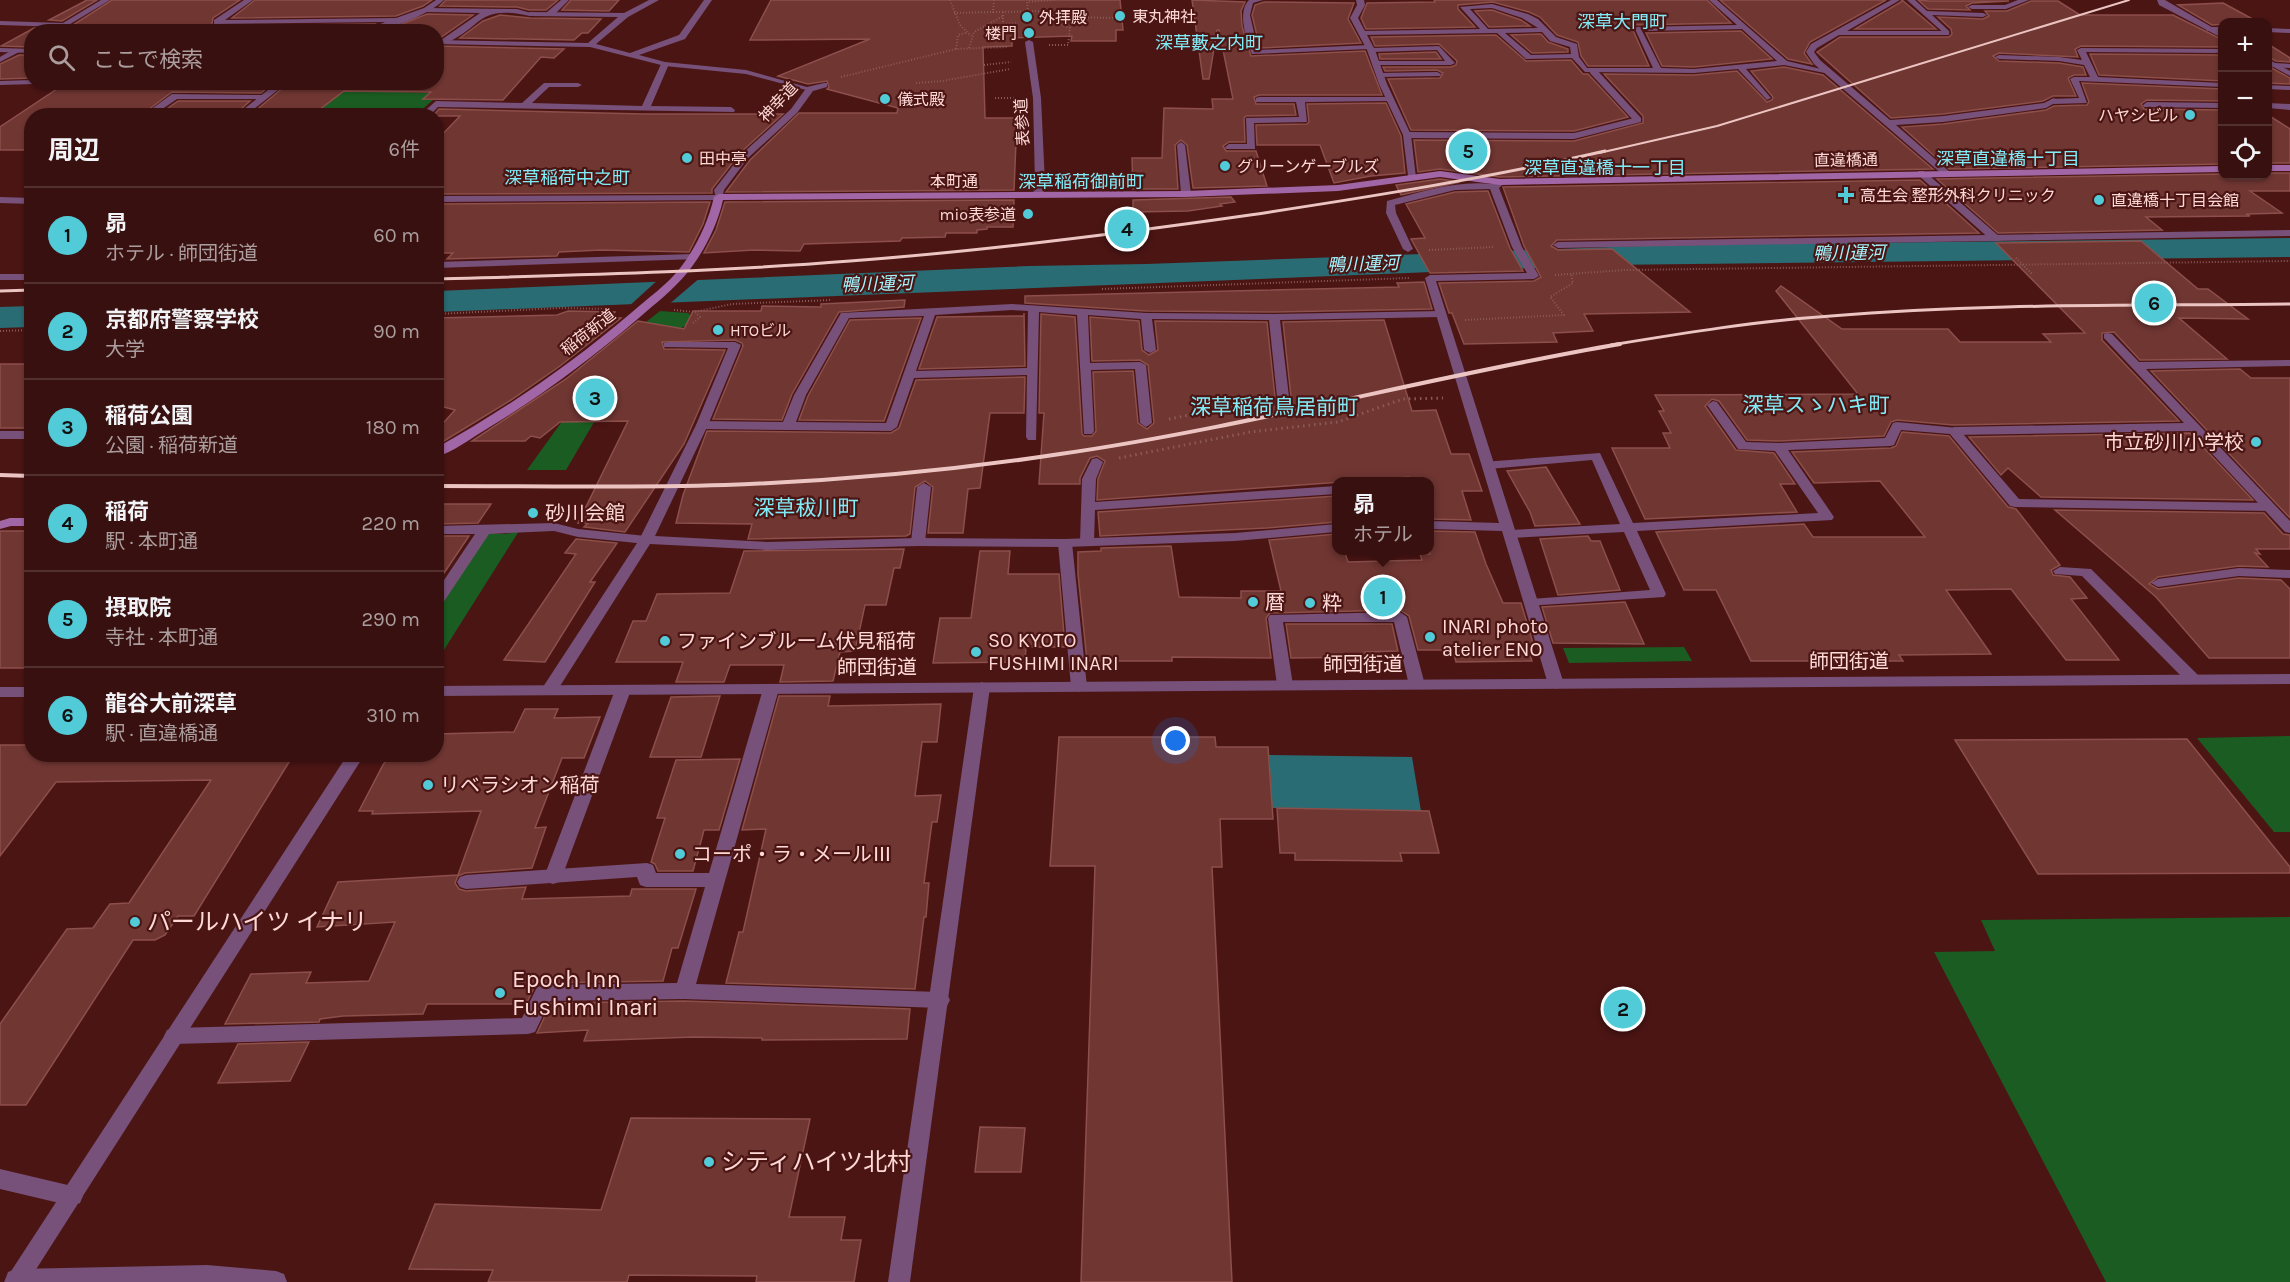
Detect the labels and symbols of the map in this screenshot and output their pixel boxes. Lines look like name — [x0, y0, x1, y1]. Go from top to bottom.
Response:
place label: 東丸神社 — [1132, 7, 1196, 26]
place label: 外拝殿 — [1039, 8, 1087, 27]
marker: 東丸神社 — [1113, 9, 1127, 23]
marker: 外拝殿 — [1020, 10, 1034, 24]
district label: 深草大門町 — [1577, 11, 1667, 33]
place label: 楼門 — [985, 24, 1017, 43]
marker: 楼門 — [1022, 26, 1036, 40]
district label: 深草藪之内町 — [1155, 32, 1263, 54]
street label: 神幸道 — [755, 78, 801, 126]
place label: 儀式殿 — [897, 90, 945, 109]
marker: 儀式殿 — [878, 92, 892, 106]
street label: 表参道 — [1011, 98, 1033, 146]
place label: ハヤシビル — [2098, 106, 2178, 125]
marker: ハヤシビル — [2183, 108, 2197, 122]
pin: 5 — [1448, 128, 1488, 174]
district label: 深草直違橋十丁目 — [1936, 148, 2080, 170]
place label: 田中亭 — [699, 149, 747, 168]
street label: 直違橋通 — [1814, 150, 1878, 170]
marker: 田中亭 — [680, 151, 694, 165]
place label: グリーンゲーブルズ — [1237, 157, 1379, 176]
district label: 深草直違橋十一丁目 — [1524, 157, 1686, 179]
marker: グリーンゲーブルズ — [1218, 159, 1232, 173]
district label: 深草稲荷中之町 — [504, 167, 630, 189]
district label: 深草稲荷御前町 — [1018, 171, 1144, 193]
street label: 本町通 — [930, 172, 978, 191]
marker: 高生会 整形外科クリニック — [1837, 186, 1855, 204]
place label: 高生会 整形外科クリニック — [1860, 186, 2056, 205]
place label: 直違橋十丁目会館 — [2111, 191, 2239, 210]
marker: 直違橋十丁目会館 — [2092, 193, 2106, 207]
place label: mio表参道 — [940, 205, 1016, 224]
pin: 4 — [1108, 206, 1146, 252]
marker: mio表参道 — [1021, 207, 1035, 221]
water label: 鴨川運河 — [1813, 241, 1888, 265]
water label: 鴨川運河 — [1327, 252, 1402, 276]
water label: 鴨川運河 — [841, 272, 916, 296]
pin: 6 — [2134, 280, 2174, 326]
street label: 稲荷新道 — [557, 305, 619, 359]
place label: HTOビル — [730, 321, 791, 340]
marker: HTOビル — [711, 323, 725, 337]
pin: 3 — [576, 376, 614, 420]
district label: 深草スゝハキ町 — [1743, 393, 1890, 417]
district label: 深草稲荷鳥居前町 — [1190, 395, 1358, 419]
place label: 市立砂川小学校 — [2104, 431, 2244, 454]
marker: 市立砂川小学校 — [2249, 435, 2263, 449]
district label: 深草秡川町 — [754, 496, 859, 520]
place label: 砂川会館 — [545, 502, 625, 525]
marker: 砂川会館 — [526, 506, 540, 520]
pin: 1 — [1364, 574, 1402, 620]
place label: 暦 — [1265, 591, 1285, 614]
place label: 粋 — [1322, 592, 1342, 615]
marker: 暦 — [1246, 595, 1260, 609]
marker: 粋 — [1303, 596, 1317, 610]
place label: INARI photo atelier ENO — [1442, 615, 1549, 661]
place label: SO KYOTO FUSHIMI INARI — [988, 629, 1119, 675]
place label: ファインブルーム伏見稲荷 — [677, 630, 916, 653]
marker: INARI photo atelier ENO — [1423, 630, 1437, 644]
marker: ファインブルーム伏見稲荷 — [658, 634, 672, 648]
marker: SO KYOTO FUSHIMI INARI — [969, 645, 983, 659]
street label: 師団街道 — [1809, 650, 1889, 673]
street label: 師団街道 — [1323, 653, 1403, 676]
street label: 師団街道 — [837, 656, 917, 679]
your location — [1161, 726, 1190, 755]
place label: リベラシオン稲荷 — [440, 774, 600, 797]
marker: リベラシオン稲荷 — [421, 778, 435, 792]
place label: コーポ・ラ・メールⅢ — [692, 843, 892, 866]
marker: コーポ・ラ・メールⅢ — [673, 847, 687, 861]
place label: パールハイツ イナリ — [147, 908, 368, 936]
marker: パールハイツ イナリ — [128, 915, 142, 929]
place label: Epoch Inn Fushimi Inari — [512, 965, 658, 1021]
marker: Epoch Inn Fushimi Inari — [493, 986, 507, 1000]
pin: 2 — [1604, 986, 1642, 1032]
place label: シティハイツ北村 — [721, 1148, 911, 1176]
marker: シティハイツ北村 — [702, 1155, 716, 1169]

